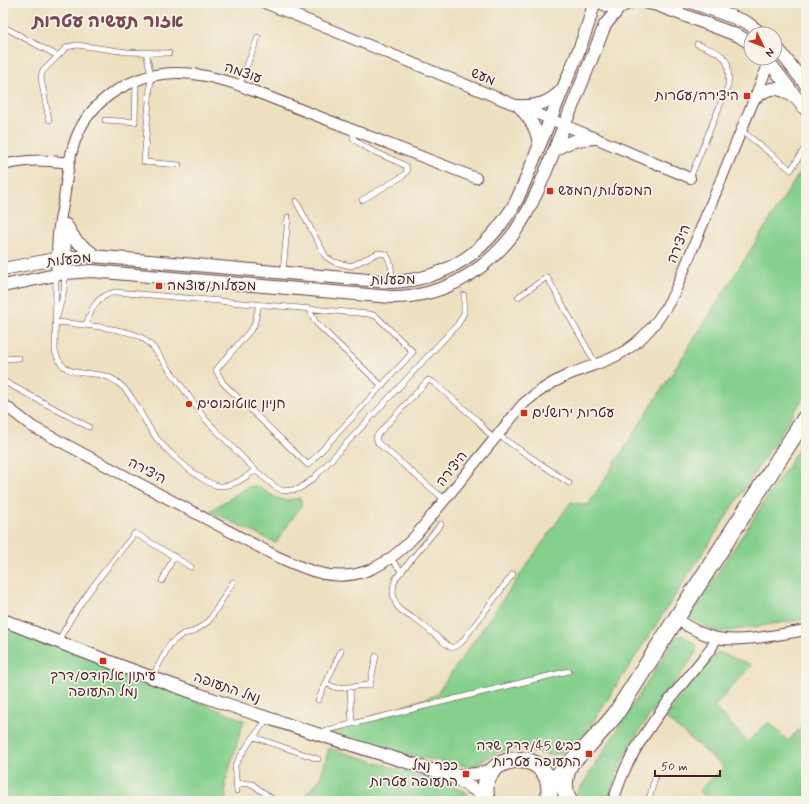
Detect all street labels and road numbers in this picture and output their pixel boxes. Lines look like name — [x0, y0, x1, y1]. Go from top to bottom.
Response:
street label: עוצמה — [222, 58, 264, 88]
street label: מעש — [468, 64, 498, 90]
street label: היצירה — [663, 222, 695, 266]
street label: מפעלות — [45, 249, 92, 271]
street label: מפעלות — [369, 271, 416, 289]
street label: היצירה — [432, 448, 472, 490]
street label: היצירה — [125, 454, 169, 488]
street label: נמל התעופה — [191, 668, 263, 708]

